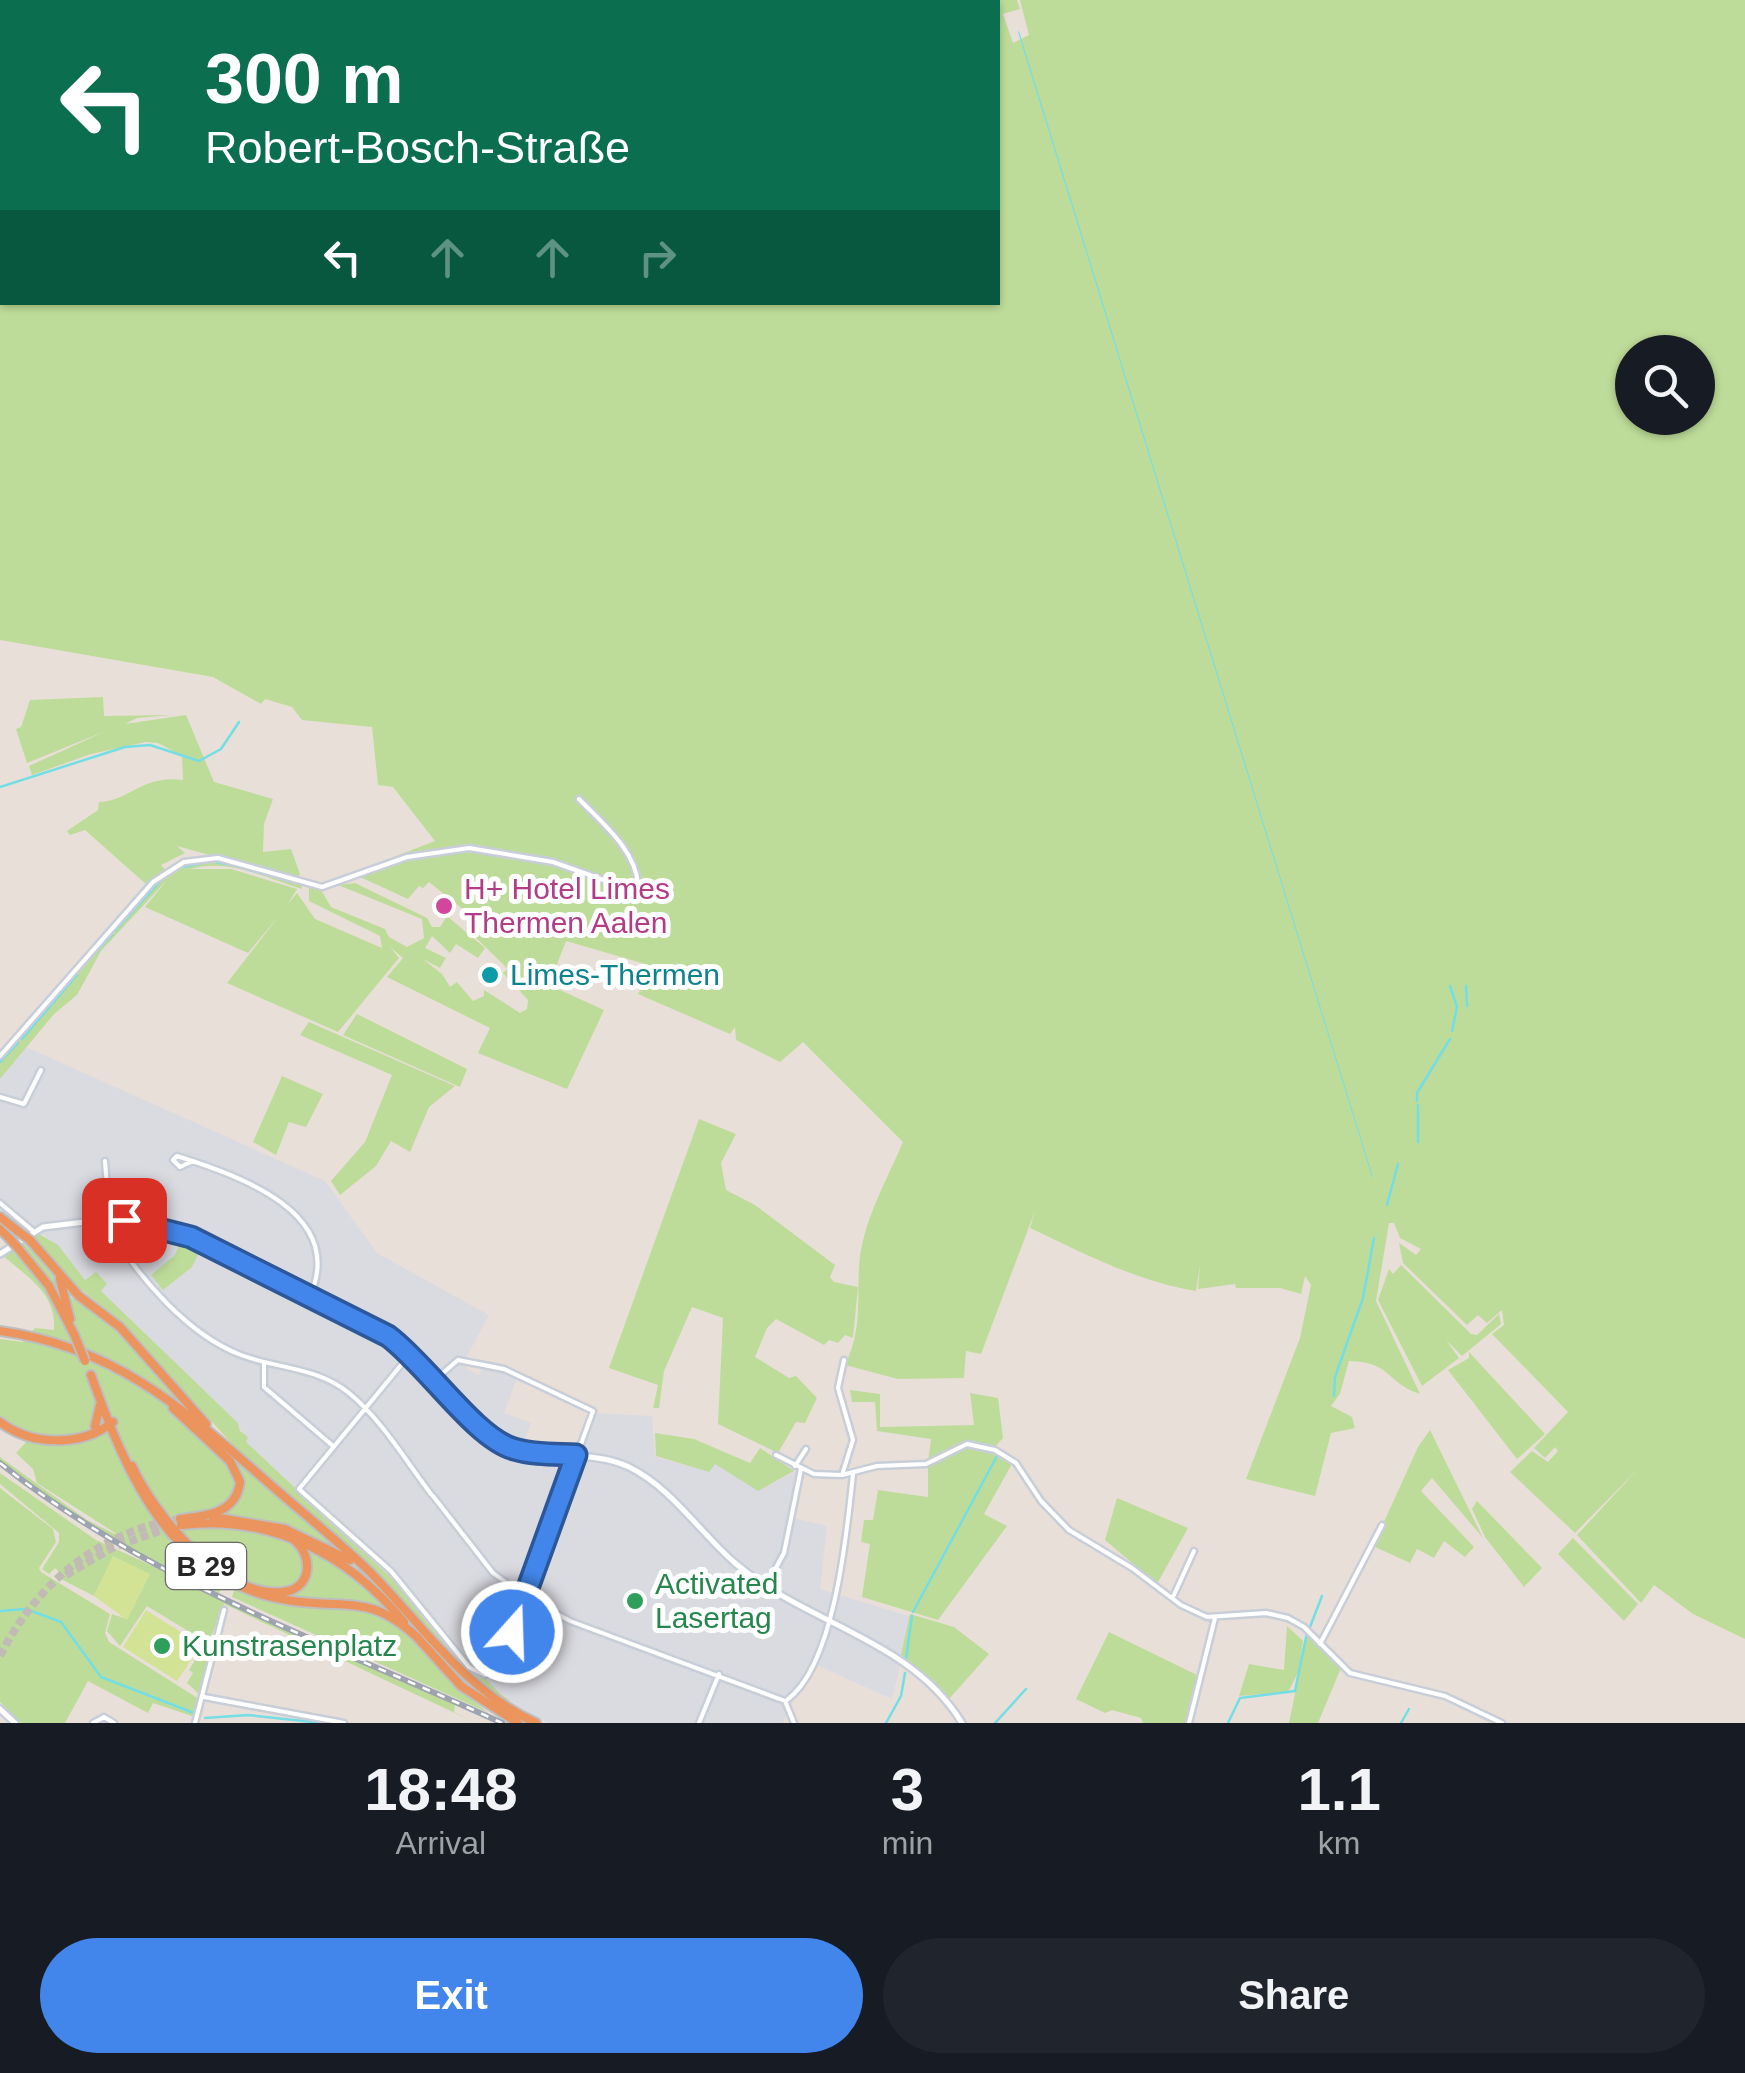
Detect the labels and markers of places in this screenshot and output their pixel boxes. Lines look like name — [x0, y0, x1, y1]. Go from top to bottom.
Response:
place label: H+ Hotel Limes Thermen Aalen — [464, 872, 670, 939]
marker: H+ Hotel Limes Thermen Aalen — [433, 895, 455, 917]
place label: Limes-Thermen — [510, 958, 720, 991]
marker: Limes-Thermen — [479, 964, 501, 986]
pin — [82, 1178, 167, 1263]
place label: Activated Lasertag — [655, 1567, 778, 1634]
marker: Activated Lasertag — [624, 1590, 646, 1612]
place label: Kunstrasenplatz — [182, 1629, 397, 1662]
marker: Kunstrasenplatz — [151, 1635, 173, 1657]

